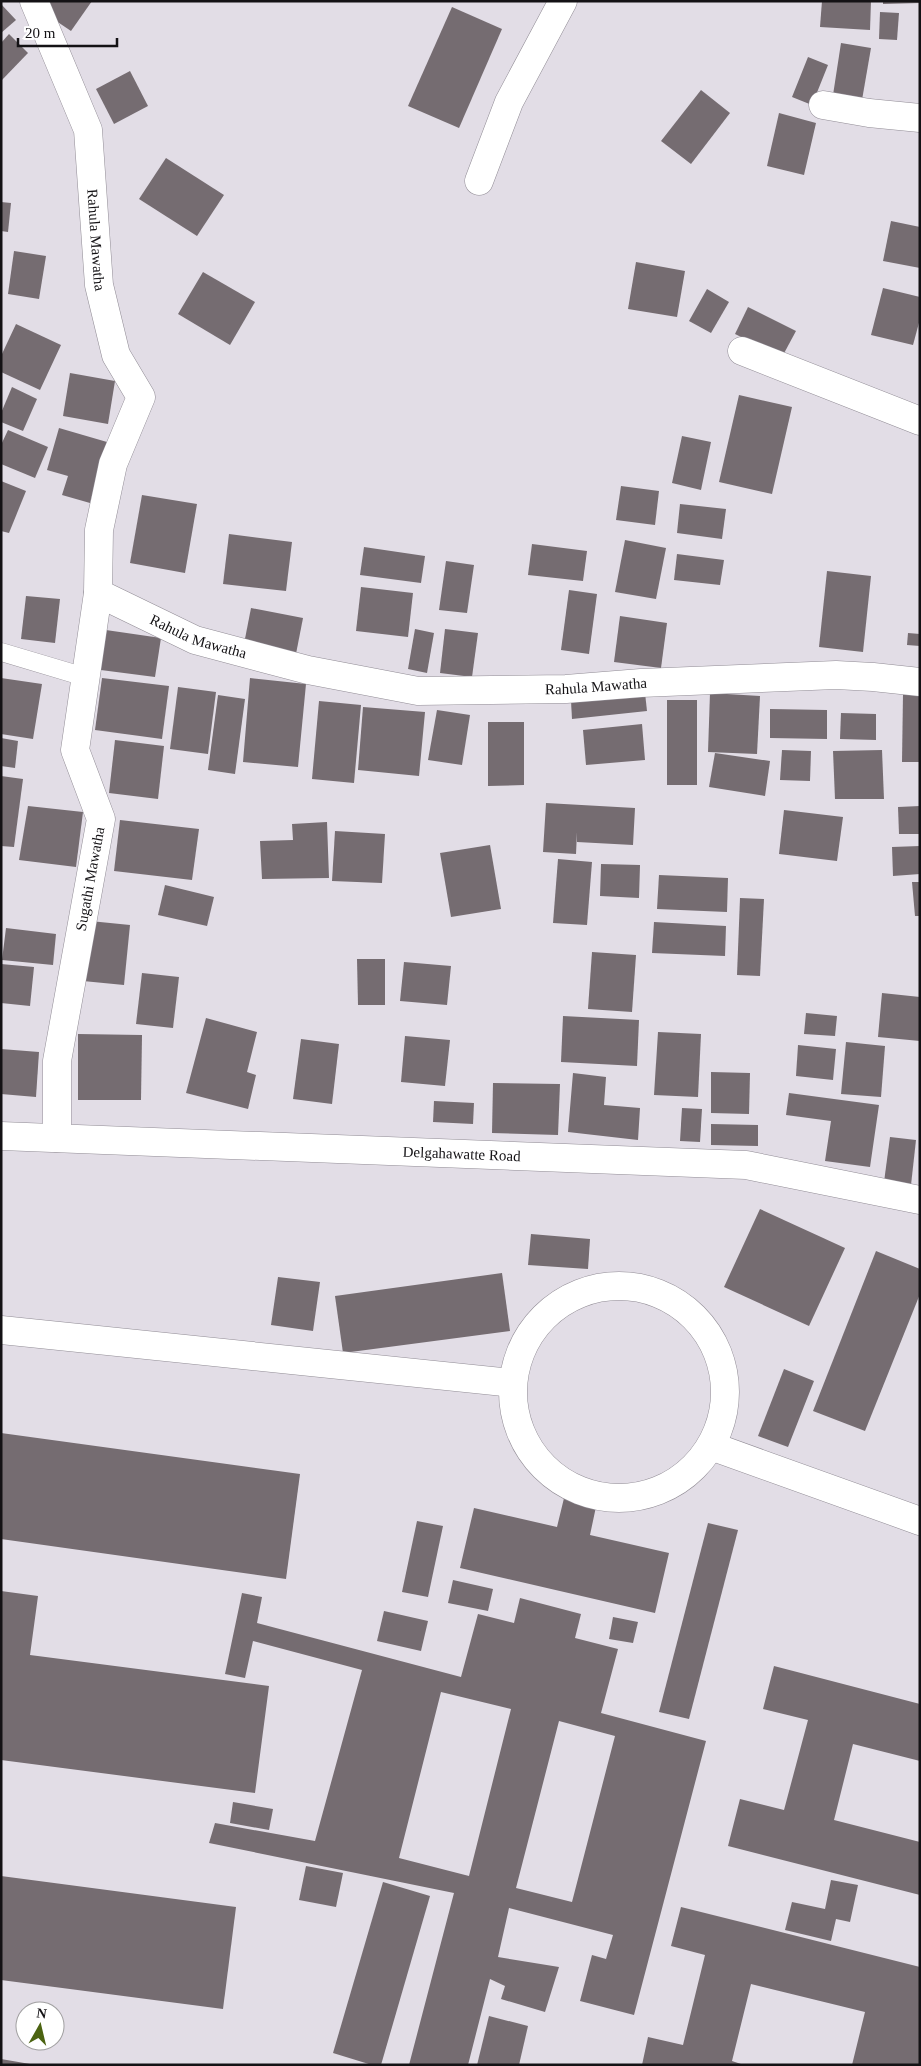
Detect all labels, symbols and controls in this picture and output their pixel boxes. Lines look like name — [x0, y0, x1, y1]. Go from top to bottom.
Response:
scale bar — [18, 15, 116, 47]
text: 20 m — [25, 25, 56, 41]
street label: Rahula Mawatha — [84, 188, 108, 293]
street label: Rahula Mawatha — [147, 611, 249, 661]
street label: Rahula Mawatha — [545, 675, 648, 697]
street label: Sugathi Mawatha — [73, 825, 107, 932]
street label: Delgahawatte Road — [402, 1144, 521, 1164]
north arrow — [15, 2001, 65, 2051]
text: N — [36, 2005, 48, 2022]

